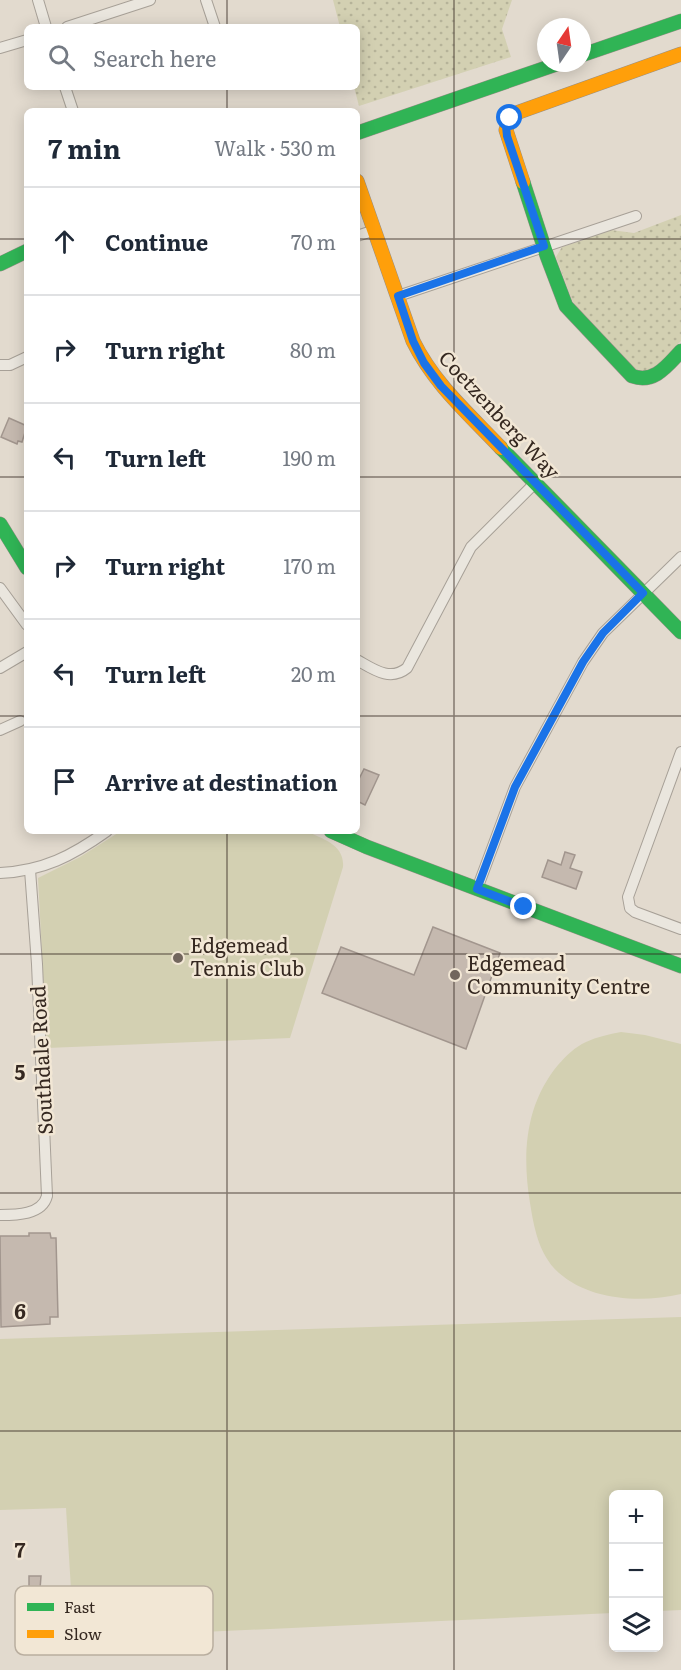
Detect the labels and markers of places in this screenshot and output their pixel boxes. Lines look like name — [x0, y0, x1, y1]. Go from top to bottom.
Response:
place label: Edgemead Tennis Club — [190, 929, 304, 982]
place label: Edgemead Community Centre — [467, 947, 650, 1000]
marker: Edgemead Tennis Club — [171, 951, 185, 965]
marker: Edgemead Community Centre — [448, 968, 462, 982]

